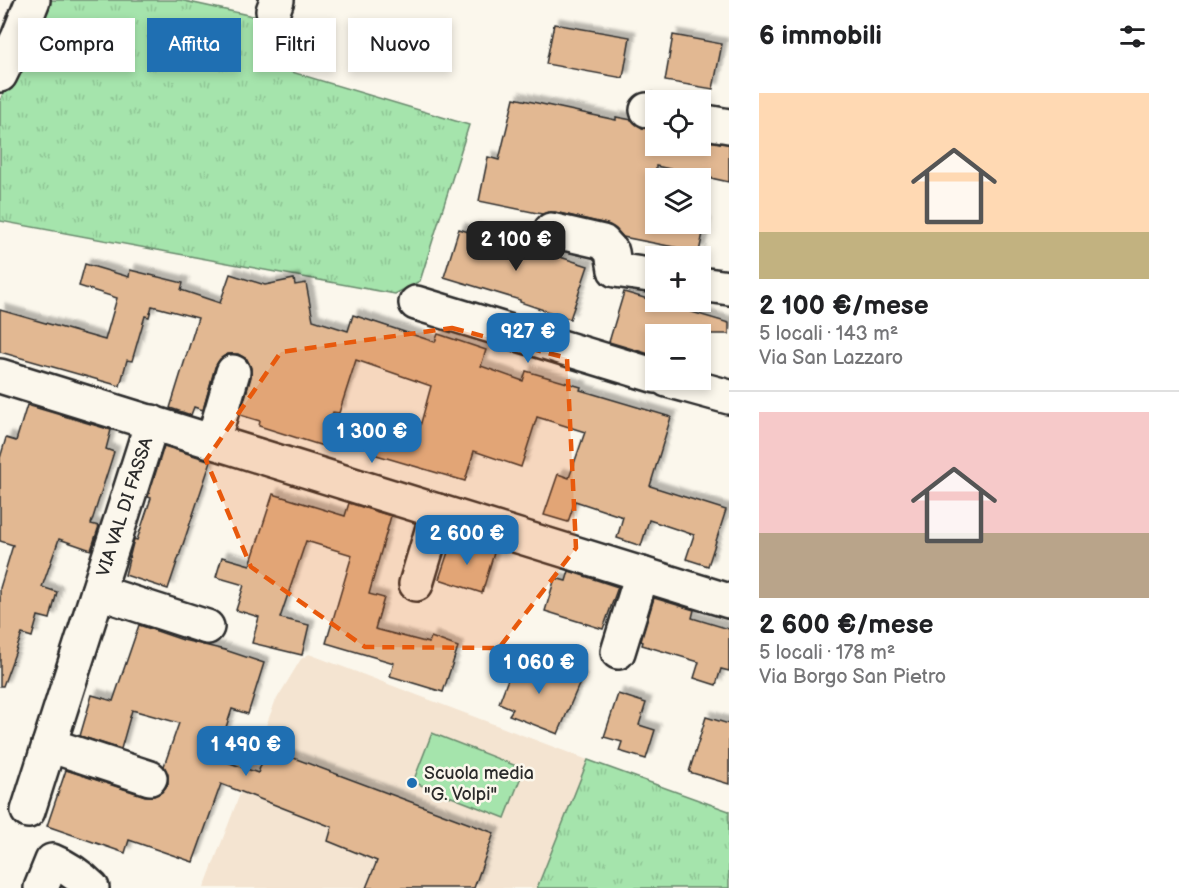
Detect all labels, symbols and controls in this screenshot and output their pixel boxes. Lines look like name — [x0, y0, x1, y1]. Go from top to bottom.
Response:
chip: Compra — [18, 18, 135, 72]
chip: Affitta — [147, 18, 241, 72]
chip: Filtri — [253, 18, 336, 72]
chip: Nuovo — [348, 18, 452, 72]
icon: filters — [1116, 20, 1149, 53]
text: 6 immobili — [759, 21, 882, 52]
map controls — [645, 90, 711, 390]
button: locate — [645, 90, 711, 156]
icon: home — [900, 132, 1008, 240]
button: layers — [645, 168, 711, 234]
pin: 2 100 € — [461, 221, 571, 272]
text: 2 100 € — [480, 228, 552, 252]
button: + — [645, 246, 711, 312]
text: 2 100 €/mese — [759, 291, 929, 322]
pin: 927 € — [486, 313, 570, 364]
text: 927 € — [501, 320, 555, 344]
text: 5 locali · 143 m² — [759, 322, 899, 346]
button: − — [645, 324, 711, 390]
text: Via San Lazzaro — [759, 346, 903, 370]
pin: 1 300 € — [317, 413, 427, 464]
text: 1 300 € — [337, 420, 407, 444]
street label: VIA VAL DI FASSA — [93, 435, 157, 579]
icon: home — [900, 451, 1008, 559]
pin: 2 600 € — [412, 515, 522, 566]
text: 2 600 € — [430, 522, 504, 546]
text: 2 600 €/mese — [759, 610, 933, 641]
text: 5 locali · 178 m² — [759, 641, 895, 665]
pin: 1 060 € — [484, 644, 594, 695]
text: 1 060 € — [503, 651, 575, 675]
text: Via Borgo San Pietro — [759, 665, 946, 689]
pin: 1 490 € — [191, 726, 301, 777]
text: 1 490 € — [211, 733, 281, 757]
place label: Scuola media "G. Volpi" — [424, 763, 534, 805]
marker: Scuola media "G. Volpi" — [405, 776, 419, 790]

